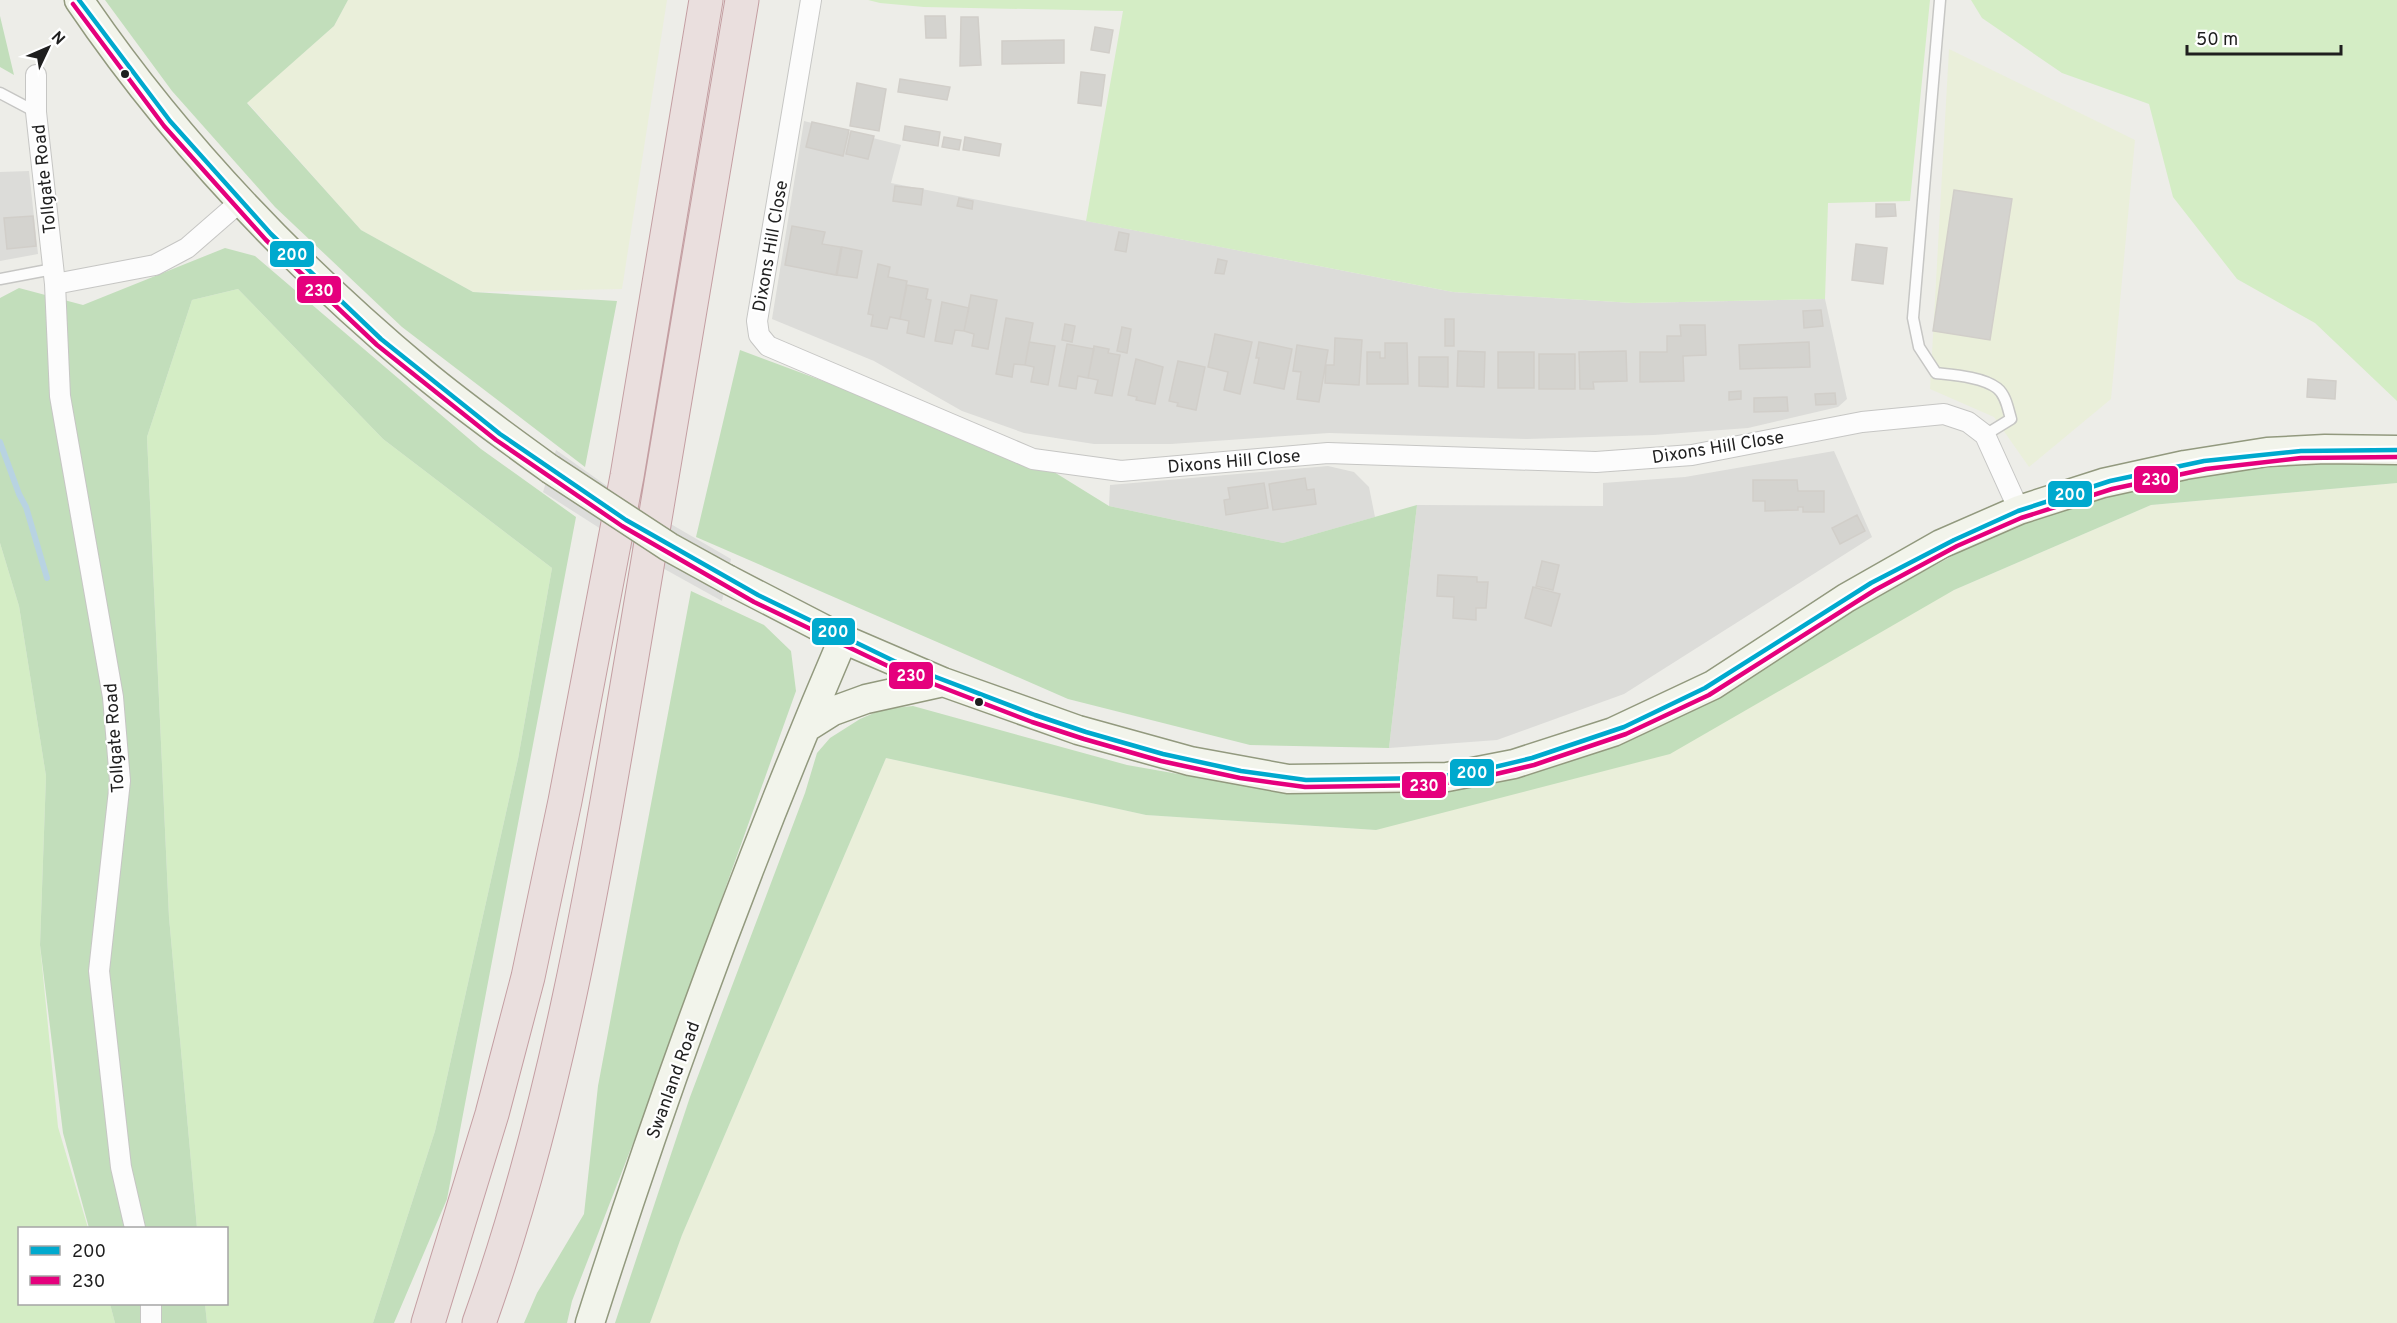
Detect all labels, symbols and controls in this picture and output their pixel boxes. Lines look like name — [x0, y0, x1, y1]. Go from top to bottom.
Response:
north arrow — [18, 18, 78, 78]
scale bar — [2187, 18, 2342, 56]
text: N — [46, 28, 69, 50]
text: 50 m — [2196, 29, 2238, 52]
unlabelled marker — [119, 68, 131, 80]
street label: Tollgate Road — [28, 123, 63, 235]
street label: Dixons Hill Close — [749, 179, 794, 314]
line badge: 200 — [269, 240, 315, 268]
text: 200 — [277, 246, 307, 266]
line badge: 230 — [296, 275, 342, 304]
text: 230 — [304, 282, 334, 302]
street label: Dixons Hill Close — [1651, 427, 1786, 470]
street label: Dixons Hill Close — [1167, 445, 1302, 480]
line badge: 230 — [2133, 465, 2179, 494]
text: 230 — [2141, 471, 2171, 491]
line badge: 200 — [2047, 480, 2093, 508]
text: 200 — [2055, 486, 2085, 506]
line badge: 200 — [811, 617, 856, 646]
text: 200 — [818, 623, 848, 643]
line badge: 230 — [888, 661, 934, 690]
text: 230 — [896, 667, 926, 687]
street label: Tollgate Road — [100, 682, 131, 794]
unlabelled marker — [973, 696, 985, 708]
line badge: 200 — [1449, 758, 1495, 787]
text: 200 — [1457, 764, 1487, 784]
line badge: 230 — [1401, 771, 1447, 799]
text: 230 — [1409, 777, 1439, 797]
street label: Swanland Road — [642, 1019, 706, 1142]
legend — [18, 1227, 228, 1305]
text: 200 — [72, 1241, 106, 1264]
text: 230 — [72, 1271, 105, 1294]

